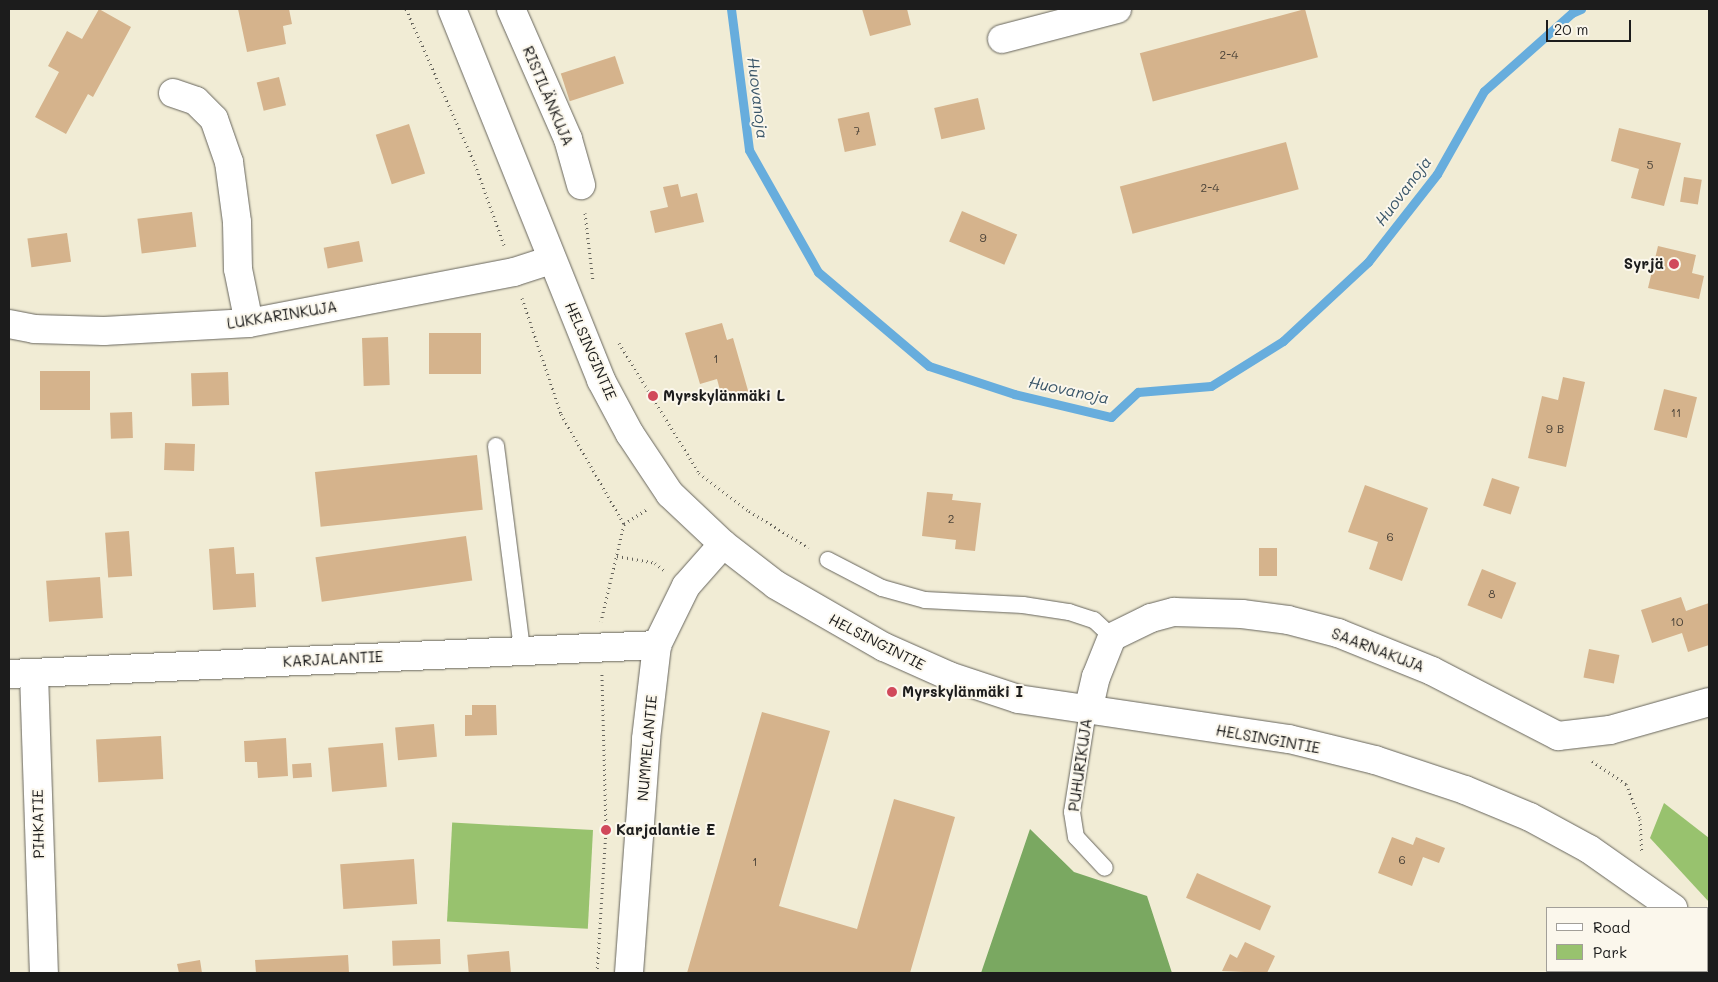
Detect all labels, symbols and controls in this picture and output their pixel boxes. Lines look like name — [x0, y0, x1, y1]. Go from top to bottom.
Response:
scale bar — [1548, 10, 1633, 42]
text: 20 m — [1554, 19, 1588, 39]
street label: RISTILÄNKUJA — [519, 43, 577, 149]
house number: 2-4 — [1220, 48, 1238, 62]
water label: Huovanoja — [743, 56, 773, 140]
house number: 7 — [854, 124, 860, 138]
water label: Huovanoja — [1371, 153, 1435, 229]
house number: 5 — [1647, 158, 1653, 172]
house number: 2-4 — [1201, 181, 1219, 195]
house number: 9 — [979, 231, 987, 245]
place label: Syrjä — [1624, 255, 1664, 273]
marker: Syrjä — [1668, 258, 1680, 270]
street label: LUKKARINKUJA — [226, 297, 338, 333]
street label: HELSINGINTIE — [561, 299, 621, 403]
house number: 1 — [713, 352, 719, 366]
water label: Huovanoja — [1027, 372, 1111, 408]
place label: Myrskylänmäki L — [663, 387, 785, 405]
marker: Myrskylänmäki L — [647, 390, 659, 402]
house number: 11 — [1671, 406, 1681, 420]
house number: 9 B — [1546, 422, 1564, 436]
house number: 2 — [948, 512, 954, 526]
house number: 6 — [1386, 530, 1394, 544]
house number: 8 — [1488, 587, 1496, 601]
street label: HELSINGINTIE — [826, 610, 928, 674]
house number: 10 — [1671, 615, 1683, 629]
street label: SAARNAKUJA — [1329, 624, 1427, 676]
street label: KARJALANTIE — [282, 647, 384, 671]
place label: Myrskylänmäki I — [902, 683, 1023, 701]
marker: Myrskylänmäki I — [886, 686, 898, 698]
street label: NUMMELANTIE — [633, 694, 661, 802]
street label: PUHURIKUJA — [1065, 717, 1095, 813]
street label: HELSINGINTIE — [1214, 721, 1322, 757]
street label: PIHKATIE — [28, 789, 48, 859]
place label: Karjalantie E — [616, 821, 715, 839]
marker: Karjalantie E — [600, 824, 612, 836]
house number: 6 — [1398, 853, 1406, 867]
house number: 1 — [752, 855, 758, 869]
legend — [1546, 907, 1708, 972]
text: Road — [1593, 917, 1630, 937]
text: Park — [1593, 942, 1627, 962]

